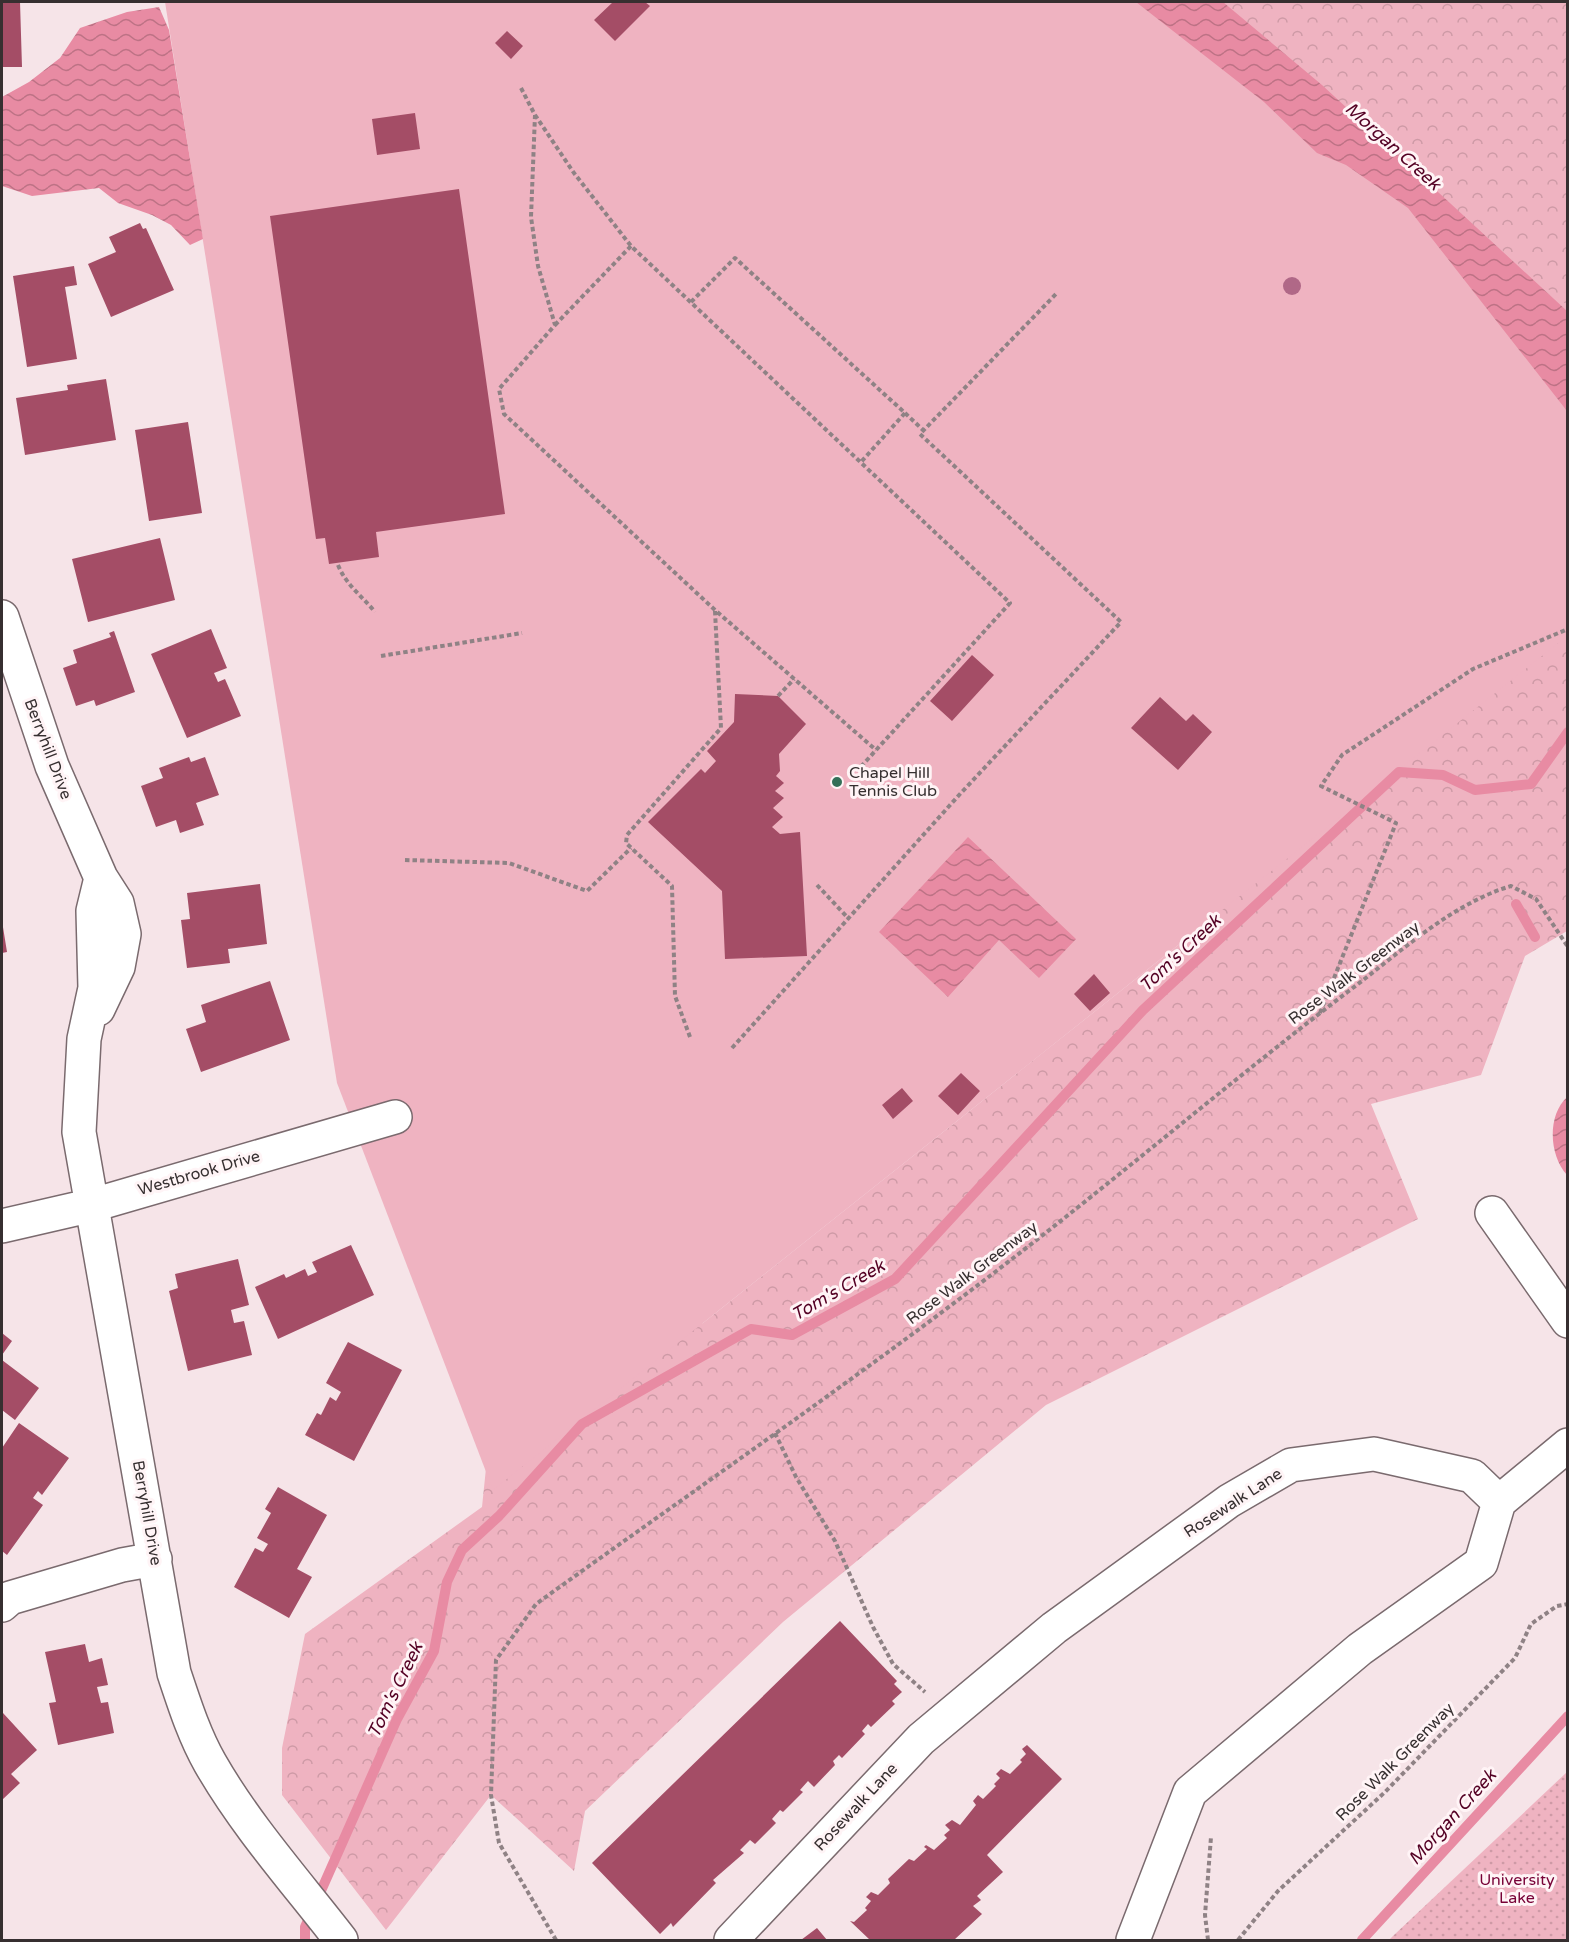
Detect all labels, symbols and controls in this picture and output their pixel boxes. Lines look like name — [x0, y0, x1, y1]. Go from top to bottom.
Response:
water label: Morgan Creek — [1341, 97, 1446, 195]
street label: Berryhill Drive — [20, 696, 76, 802]
place label: Chapel Hill Tennis Club — [849, 763, 937, 801]
marker: Chapel Hill Tennis Club — [830, 775, 844, 789]
water label: Tom's Creek — [1135, 909, 1226, 996]
street label: Rose Walk Greenway — [1284, 917, 1424, 1029]
street label: Westbrook Drive — [136, 1146, 262, 1200]
street label: Rose Walk Greenway — [902, 1217, 1042, 1329]
water label: Tom's Creek — [788, 1254, 889, 1325]
street label: Berryhill Drive — [128, 1459, 166, 1567]
street label: Rosewalk Lane — [1180, 1464, 1286, 1542]
water label: Tom's Creek — [362, 1637, 428, 1741]
street label: Rose Walk Greenway — [1332, 1698, 1459, 1825]
street label: Rosewalk Lane — [810, 1759, 902, 1855]
water label: Morgan Creek — [1403, 1764, 1501, 1869]
park label: University Lake — [1479, 1870, 1555, 1908]

